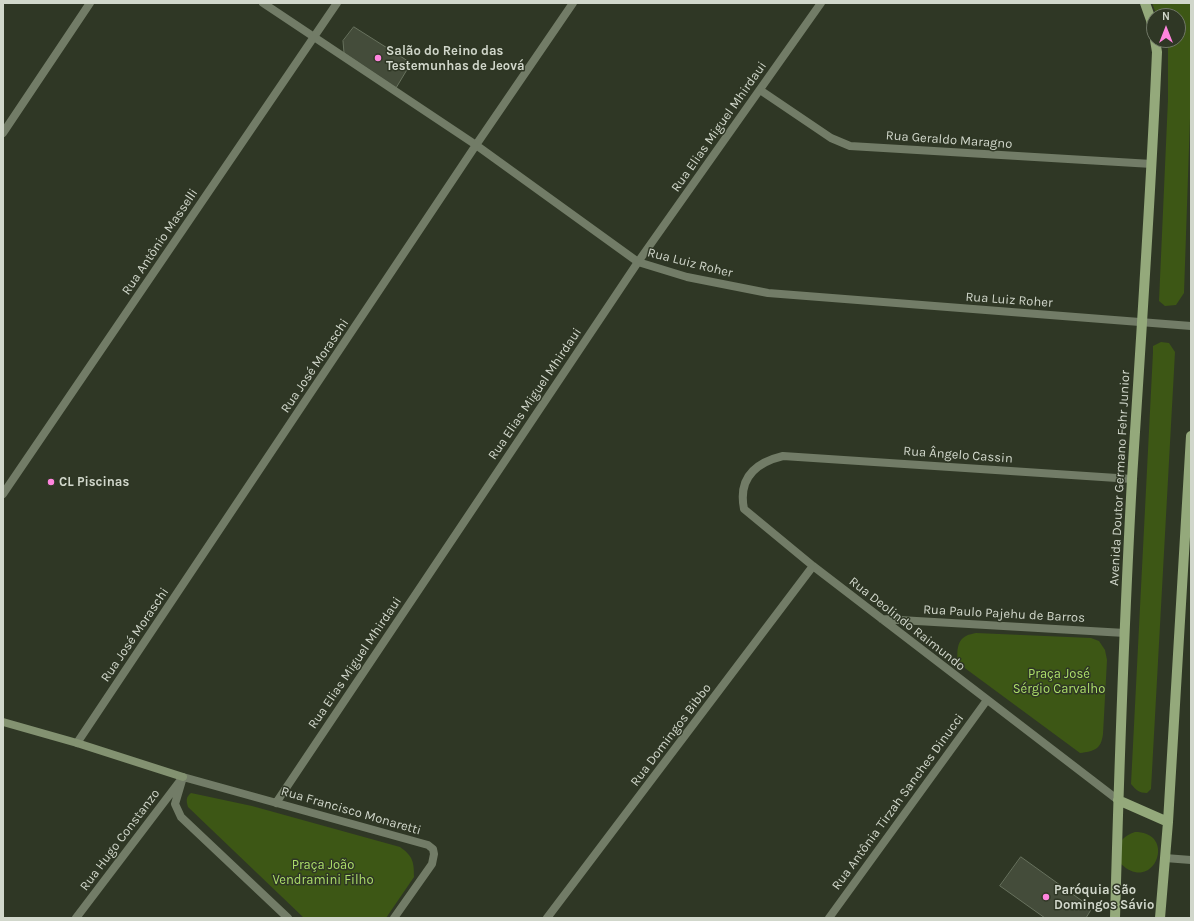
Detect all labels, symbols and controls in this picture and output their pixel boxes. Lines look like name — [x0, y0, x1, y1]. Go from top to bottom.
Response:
north arrow — [1146, 8, 1186, 48]
text: N — [1162, 10, 1170, 23]
place label: Salão do Reino das Testemunhas de Jeová — [386, 43, 525, 74]
marker: Salão do Reino das Testemunhas de Jeová — [373, 53, 383, 63]
street label: Rua Elias Miguel Mhirdaui — [668, 59, 770, 195]
street label: Rua Geraldo Maragno — [885, 128, 1013, 152]
street label: Rua Antônio Masselli — [119, 186, 201, 298]
street label: Rua Luiz Roher — [646, 245, 734, 281]
street label: Rua Luiz Roher — [965, 289, 1053, 311]
street label: Rua José Moraschi — [278, 316, 352, 416]
street label: Rua Elias Miguel Mhirdaui — [485, 325, 585, 463]
street label: Avenida Doutor Germano Fehr Junior — [1107, 370, 1133, 586]
street label: Rua Ângelo Cassin — [903, 443, 1013, 467]
place label: CL Piscinas — [59, 474, 129, 490]
marker: CL Piscinas — [46, 477, 56, 487]
street label: Rua Deolindo Raimundo — [846, 574, 968, 674]
street label: Rua José Moraschi — [98, 585, 172, 685]
street label: Rua Elias Miguel Mhirdaui — [305, 594, 405, 732]
street label: Rua Paulo Pajehu de Barros — [923, 602, 1085, 626]
park label: Praça José Sérgio Carvalho — [1013, 666, 1105, 697]
street label: Rua Domingos Bibbo — [627, 681, 715, 789]
street label: Rua Antônia Tirzah Sanches Dinucci — [829, 711, 967, 893]
street label: Rua Francisco Monaretti — [279, 784, 423, 838]
street label: Rua Hugo Constanzo — [77, 786, 163, 894]
park label: Praça João Vendramini Filho — [272, 857, 374, 888]
place label: Paróquia São Domingos Sávio — [1054, 882, 1154, 913]
marker: Paróquia São Domingos Sávio — [1041, 892, 1051, 902]

